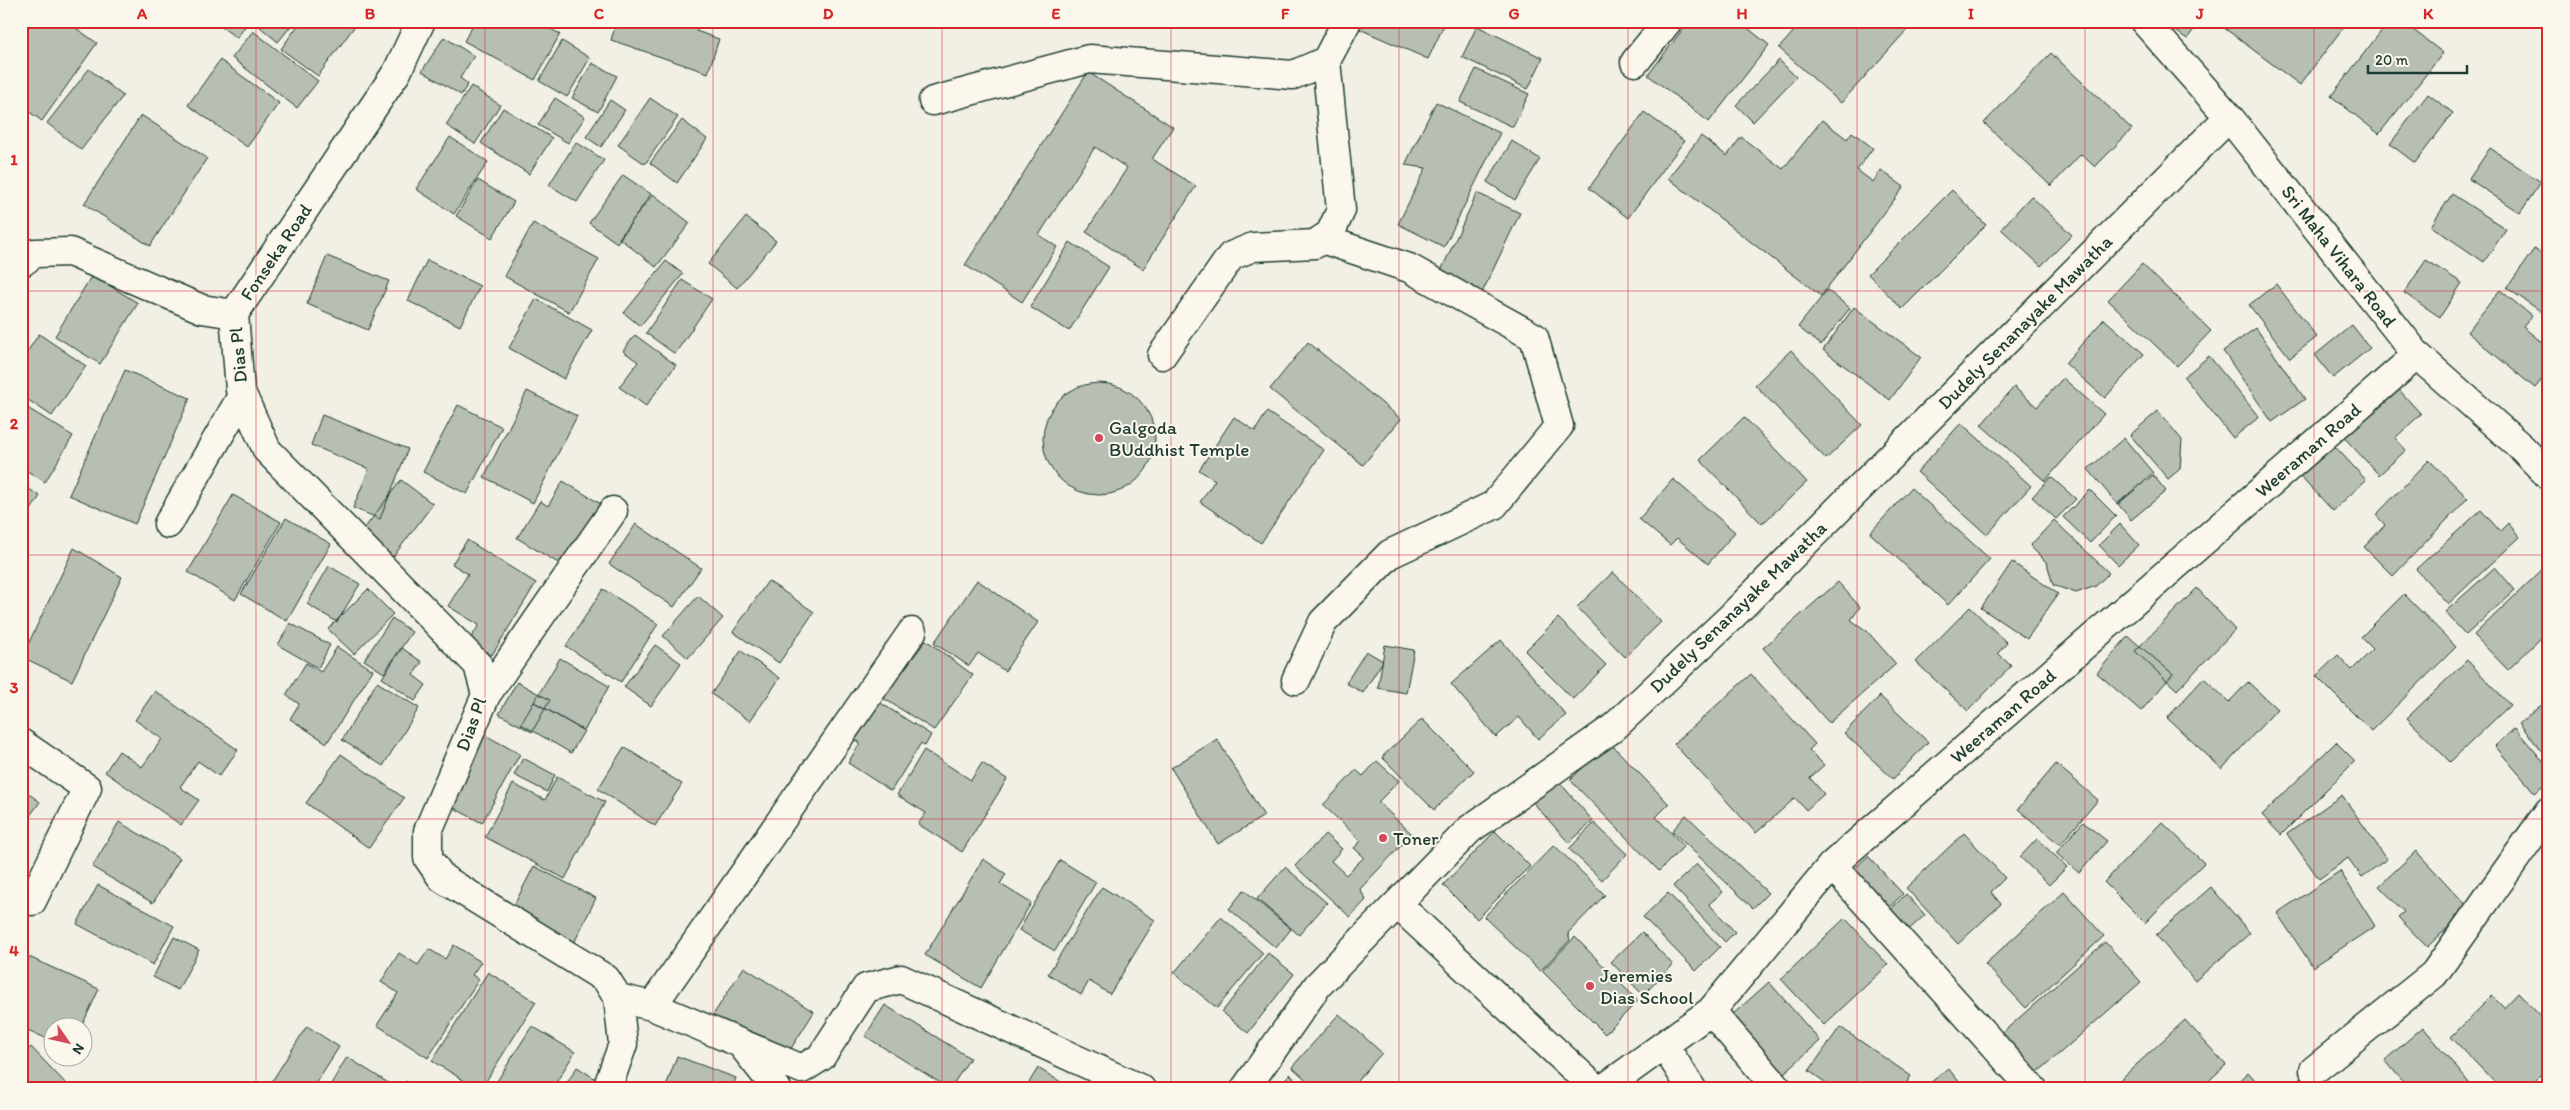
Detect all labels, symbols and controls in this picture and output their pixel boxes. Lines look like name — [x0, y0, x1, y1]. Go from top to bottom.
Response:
text: A — [136, 4, 148, 23]
text: B — [365, 4, 376, 23]
text: C — [594, 4, 605, 23]
text: D — [823, 4, 834, 23]
text: E — [1052, 4, 1061, 23]
text: F — [1281, 4, 1290, 23]
text: G — [1508, 4, 1520, 23]
text: H — [1736, 4, 1748, 23]
text: I — [1968, 4, 1974, 23]
text: J — [2195, 4, 2204, 23]
text: K — [2423, 4, 2434, 23]
scale bar — [2368, 42, 2466, 74]
text: 20 m — [2375, 51, 2409, 69]
text: 1 — [10, 150, 18, 169]
street label: Sri Maha Vihara Road — [2276, 180, 2402, 332]
street label: Fonseka Road — [235, 199, 317, 305]
street label: Dudely Senanayake Mawatha — [1933, 230, 2117, 414]
street label: Dias Pl — [224, 326, 252, 384]
street label: Weeraman Road — [2250, 397, 2366, 502]
text: 2 — [10, 414, 19, 433]
place label: Galgoda BUddhist Temple — [1109, 416, 1249, 461]
marker: Galgoda BUddhist Temple — [1093, 432, 1105, 444]
street label: Dudely Senanayake Mawatha — [1645, 516, 1831, 698]
street label: Weeraman Road — [1945, 663, 2061, 768]
text: 3 — [10, 678, 19, 697]
street label: Dias Pl — [451, 693, 492, 754]
place label: Toner — [1393, 827, 1439, 850]
marker: Toner — [1377, 832, 1389, 844]
text: 4 — [9, 941, 19, 960]
place label: Jeremies Dias School — [1600, 964, 1694, 1009]
marker: Jeremies Dias School — [1584, 980, 1596, 992]
north arrow — [42, 1018, 92, 1068]
text: N — [69, 1040, 88, 1058]

